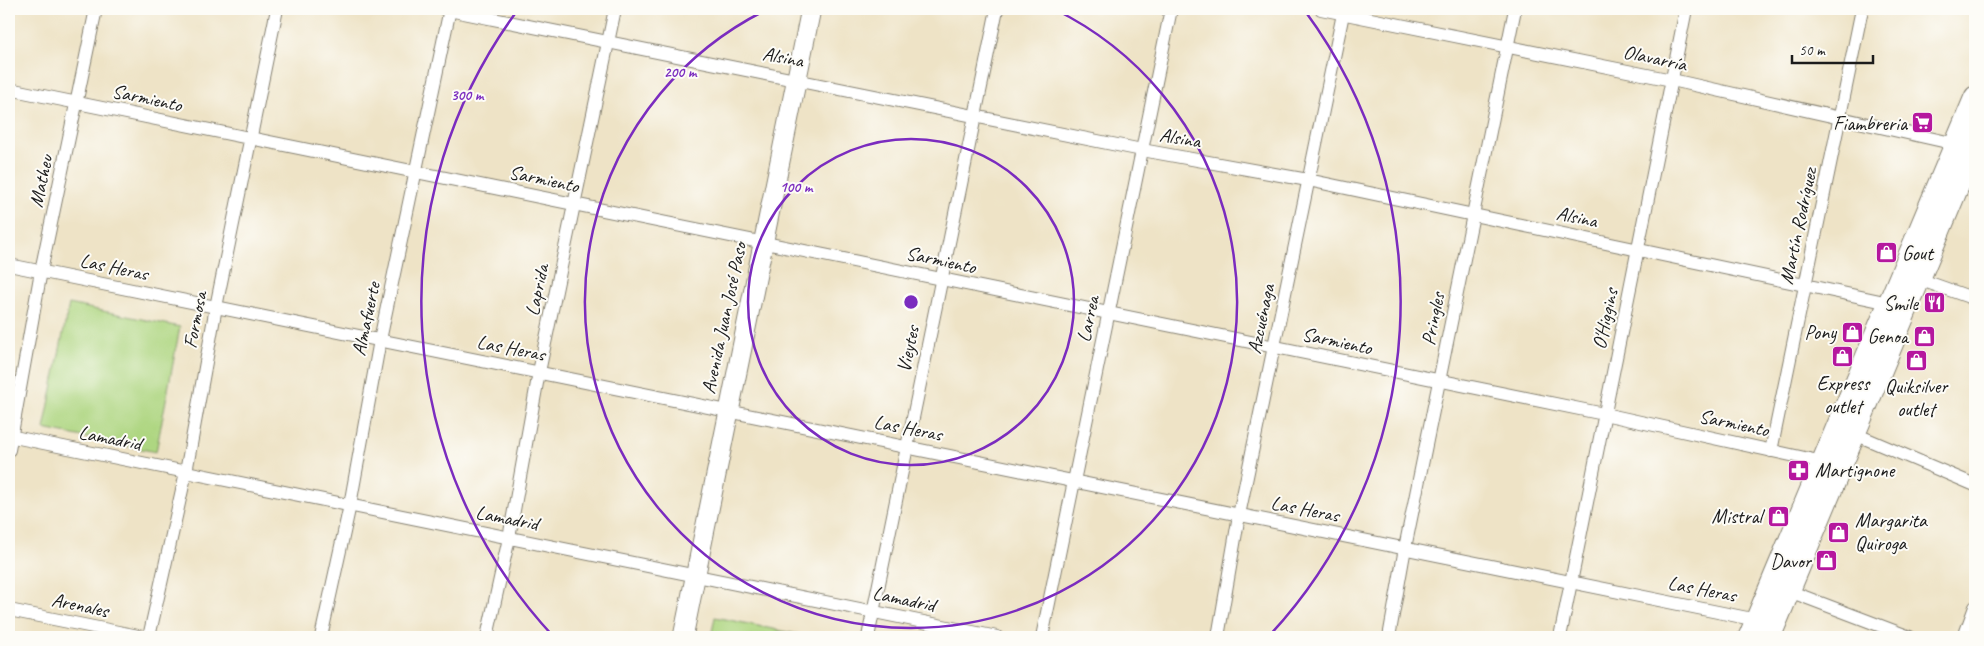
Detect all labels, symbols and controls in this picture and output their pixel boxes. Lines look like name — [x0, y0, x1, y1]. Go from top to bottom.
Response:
scale bar — [1792, 32, 1873, 64]
street label: Olavarría — [1621, 39, 1690, 77]
street label: Alsina — [760, 41, 807, 74]
text: 50 m — [1799, 41, 1826, 60]
text: 200 m — [664, 63, 698, 82]
street label: Sarmiento — [110, 78, 185, 118]
text: 300 m — [451, 86, 485, 105]
place label: Fiambreria — [1833, 111, 1909, 136]
supermarket icon: Fiambreria — [1911, 111, 1935, 135]
street label: Alsina — [1158, 122, 1204, 154]
street label: Matheu — [23, 151, 59, 209]
street label: Sarmiento — [507, 159, 582, 199]
street label: Martín Rodríguez — [1773, 164, 1823, 286]
text: 100 m — [780, 178, 814, 197]
street label: Alsina — [1554, 201, 1602, 234]
street label: Avenida Juan José Paso — [696, 238, 753, 396]
street label: Sarmiento — [904, 240, 979, 280]
shop icon: Gout — [1874, 241, 1898, 265]
place label: Gout — [1902, 241, 1935, 266]
street label: Las Heras — [78, 248, 152, 287]
street label: Laprida — [519, 260, 555, 318]
street label: Almafuerte — [346, 279, 386, 358]
street label: Azcuénaga — [1241, 280, 1281, 356]
street label: O'Higgins — [1586, 284, 1624, 352]
street label: Formosa — [177, 288, 213, 350]
street label: Pringles — [1416, 288, 1451, 347]
place label: Smile — [1883, 291, 1919, 316]
restaurant icon: Smile — [1922, 291, 1946, 315]
street label: Larrea — [1071, 292, 1105, 344]
centre of rings — [902, 293, 920, 311]
place label: Pony — [1804, 320, 1837, 345]
shop icon: Pony — [1840, 320, 1864, 344]
street label: Vieytes — [891, 321, 926, 374]
street label: Sarmiento — [1300, 321, 1375, 361]
place label: Genoa — [1868, 324, 1910, 349]
shop icon: Genoa — [1912, 324, 1936, 348]
street label: Las Heras — [475, 329, 549, 367]
shop icon: Express outlet — [1831, 345, 1855, 369]
shop icon: Quiksilver outlet — [1904, 348, 1928, 372]
place label: Express outlet — [1817, 371, 1871, 419]
place label: Quiksilver outlet — [1885, 374, 1949, 422]
street label: Sarmiento — [1697, 403, 1772, 443]
street label: Las Heras — [872, 409, 946, 447]
street label: Lamadrid — [77, 420, 146, 457]
pharmacy icon: Martignone — [1787, 458, 1811, 482]
place label: Martignone — [1815, 458, 1896, 483]
street label: Las Heras — [1269, 490, 1343, 528]
street label: Lamadrid — [474, 500, 543, 537]
place label: Mistral — [1712, 504, 1766, 529]
shop icon: Mistral — [1766, 504, 1790, 528]
place label: Margarita Quiroga — [1855, 508, 1928, 556]
shop icon: Margarita Quiroga — [1827, 520, 1851, 544]
place label: Davor — [1770, 549, 1813, 574]
shop icon: Davor — [1815, 549, 1839, 573]
street label: Las Heras — [1666, 570, 1740, 608]
street label: Lamadrid — [871, 580, 941, 618]
street label: Arenales — [49, 587, 113, 624]

